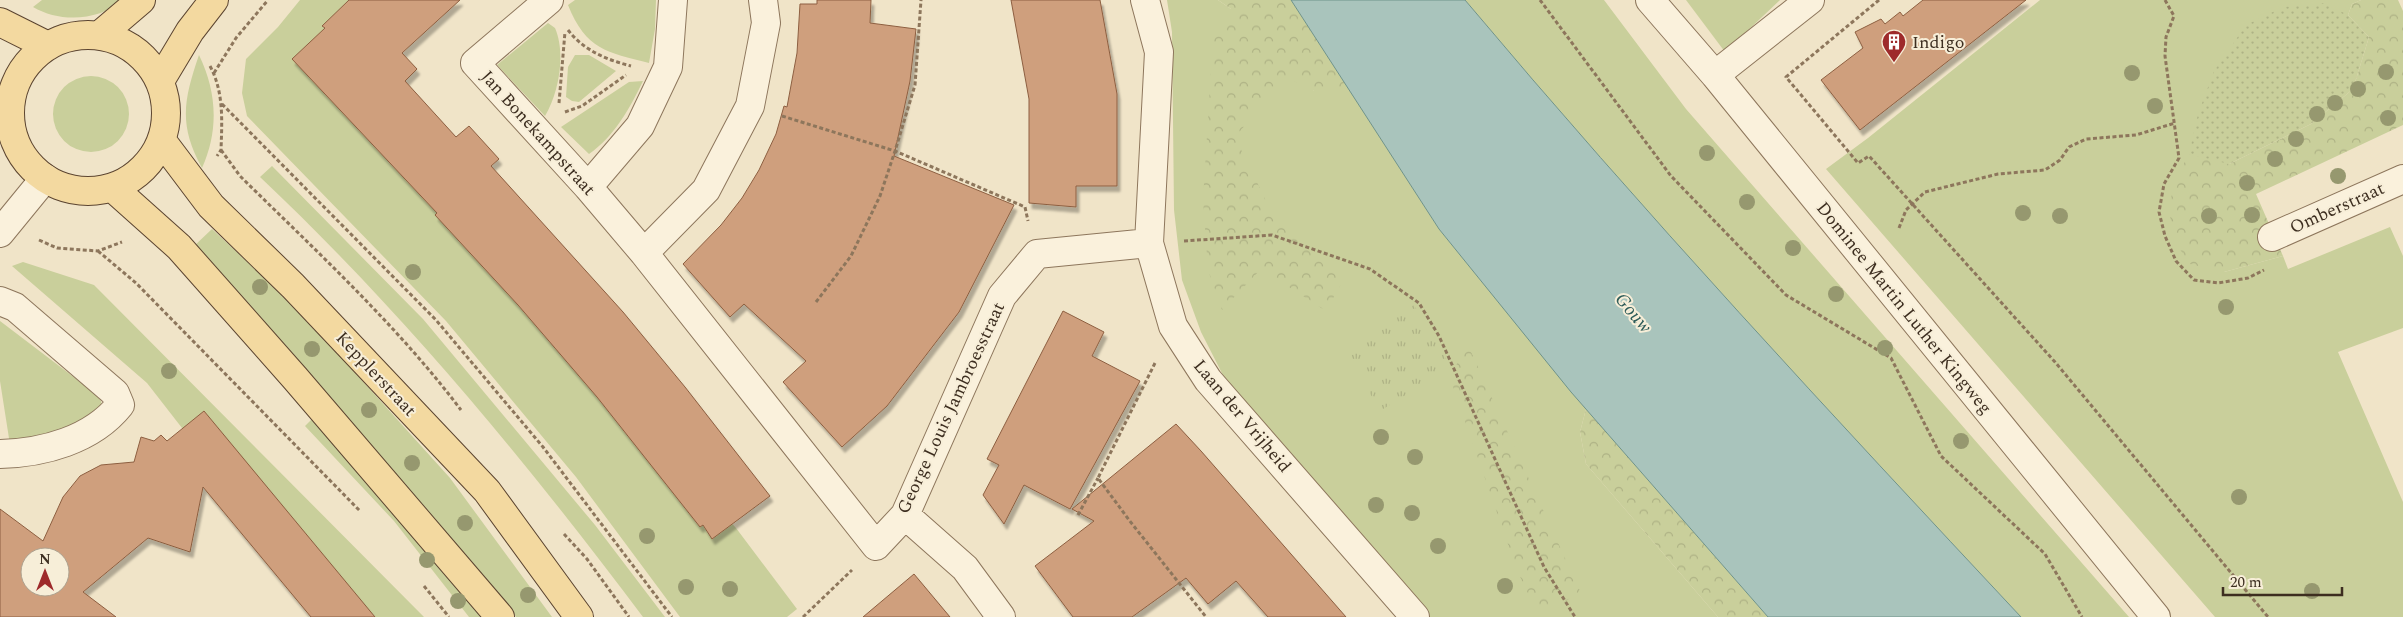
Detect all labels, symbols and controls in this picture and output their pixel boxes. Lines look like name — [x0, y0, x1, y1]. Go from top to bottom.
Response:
building icon: Indigo — [1881, 29, 1907, 63]
place label: Indigo — [1912, 29, 1965, 56]
street label: Jan Bonekampstraat — [474, 64, 602, 202]
street label: Omberstraat — [2285, 175, 2389, 241]
street label: Dominee Martin Luther Kingweg — [1810, 196, 1998, 420]
water label: Gouw — [1607, 286, 1659, 340]
street label: George Louis Jambroesstraat — [890, 298, 1012, 518]
street label: Kepplerstraat — [329, 325, 423, 423]
street label: Laan der Vrijheid — [1187, 354, 1297, 478]
north arrow — [20, 547, 70, 597]
text: N — [39, 549, 51, 570]
scale bar — [2223, 564, 2342, 596]
text: 20 m — [2230, 571, 2262, 594]

